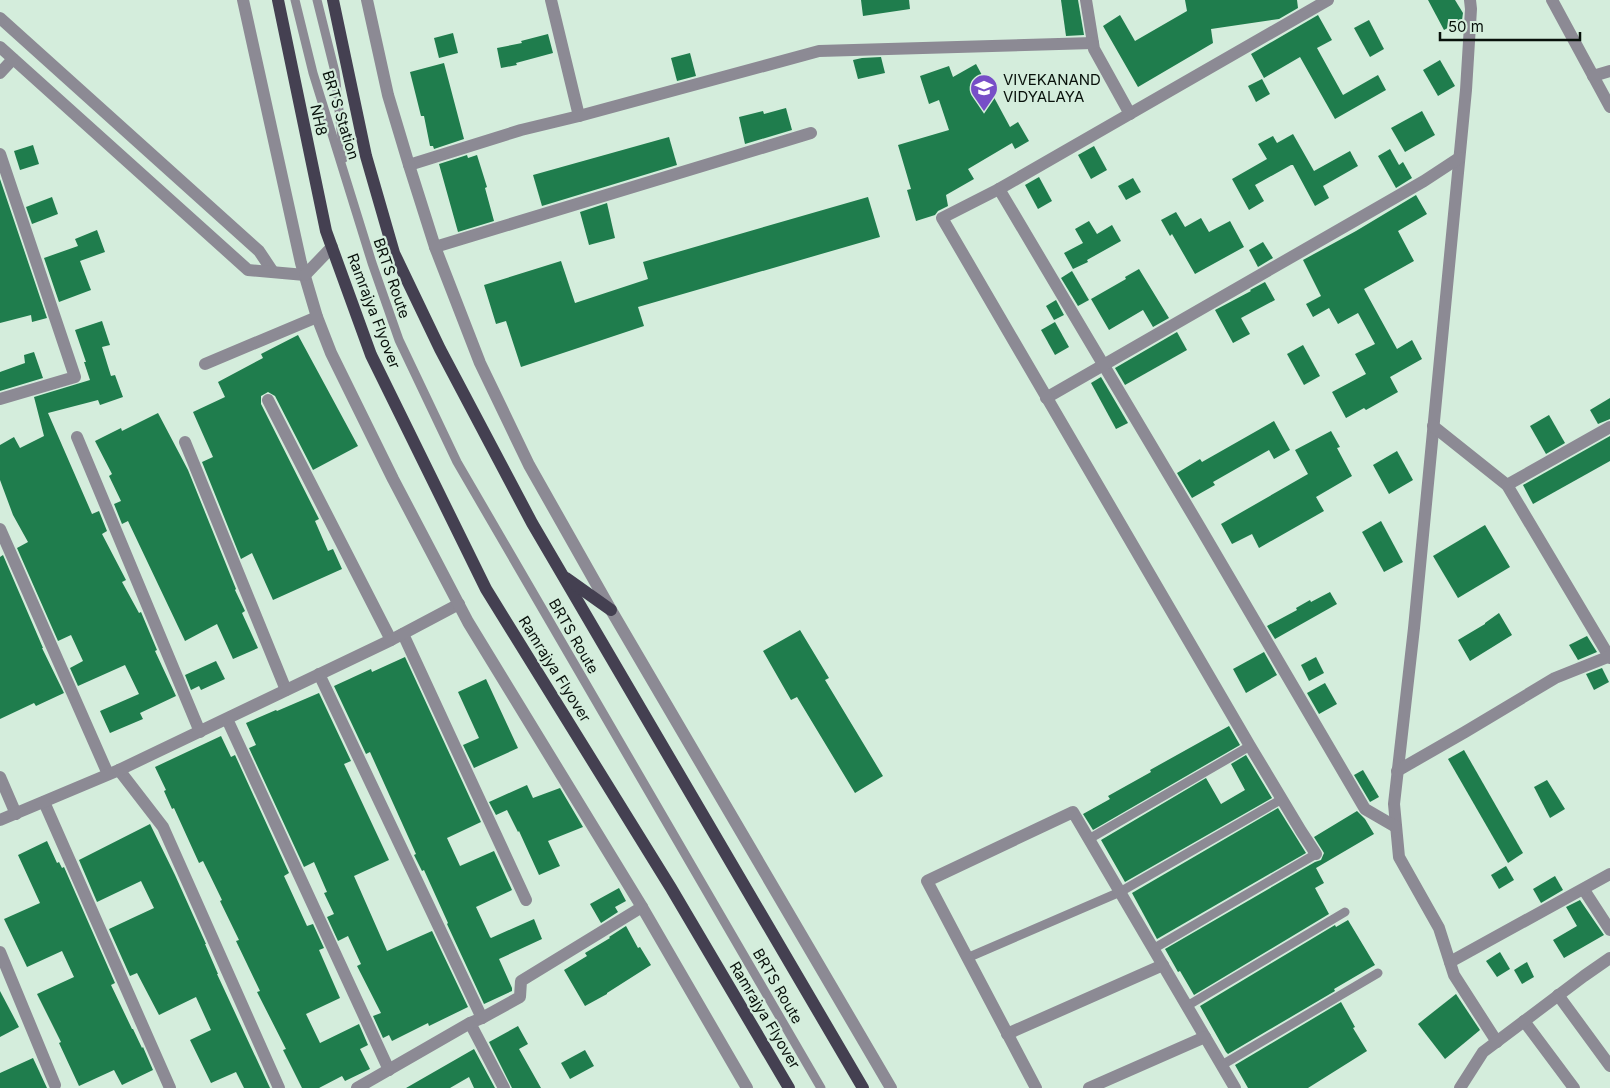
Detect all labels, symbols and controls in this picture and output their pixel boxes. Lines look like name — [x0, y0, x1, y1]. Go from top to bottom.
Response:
scale bar — [1440, 10, 1580, 42]
text: 50 m — [1448, 17, 1484, 36]
street label: BRTS Station — [318, 68, 364, 162]
place label: VIVEKANAND VIDYALAYA — [1003, 70, 1101, 106]
school or university icon: VIVEKANAND VIDYALAYA — [969, 73, 999, 112]
street label: NH8 — [306, 103, 332, 137]
street label: BRTS Route — [369, 235, 415, 321]
street label: Ramrajya Flyover — [343, 251, 405, 372]
street label: BRTS Route — [545, 595, 603, 677]
street label: Ramrajya Flyover — [515, 612, 596, 726]
street label: BRTS Route — [749, 945, 807, 1027]
street label: Ramrajya Flyover — [725, 958, 805, 1072]

